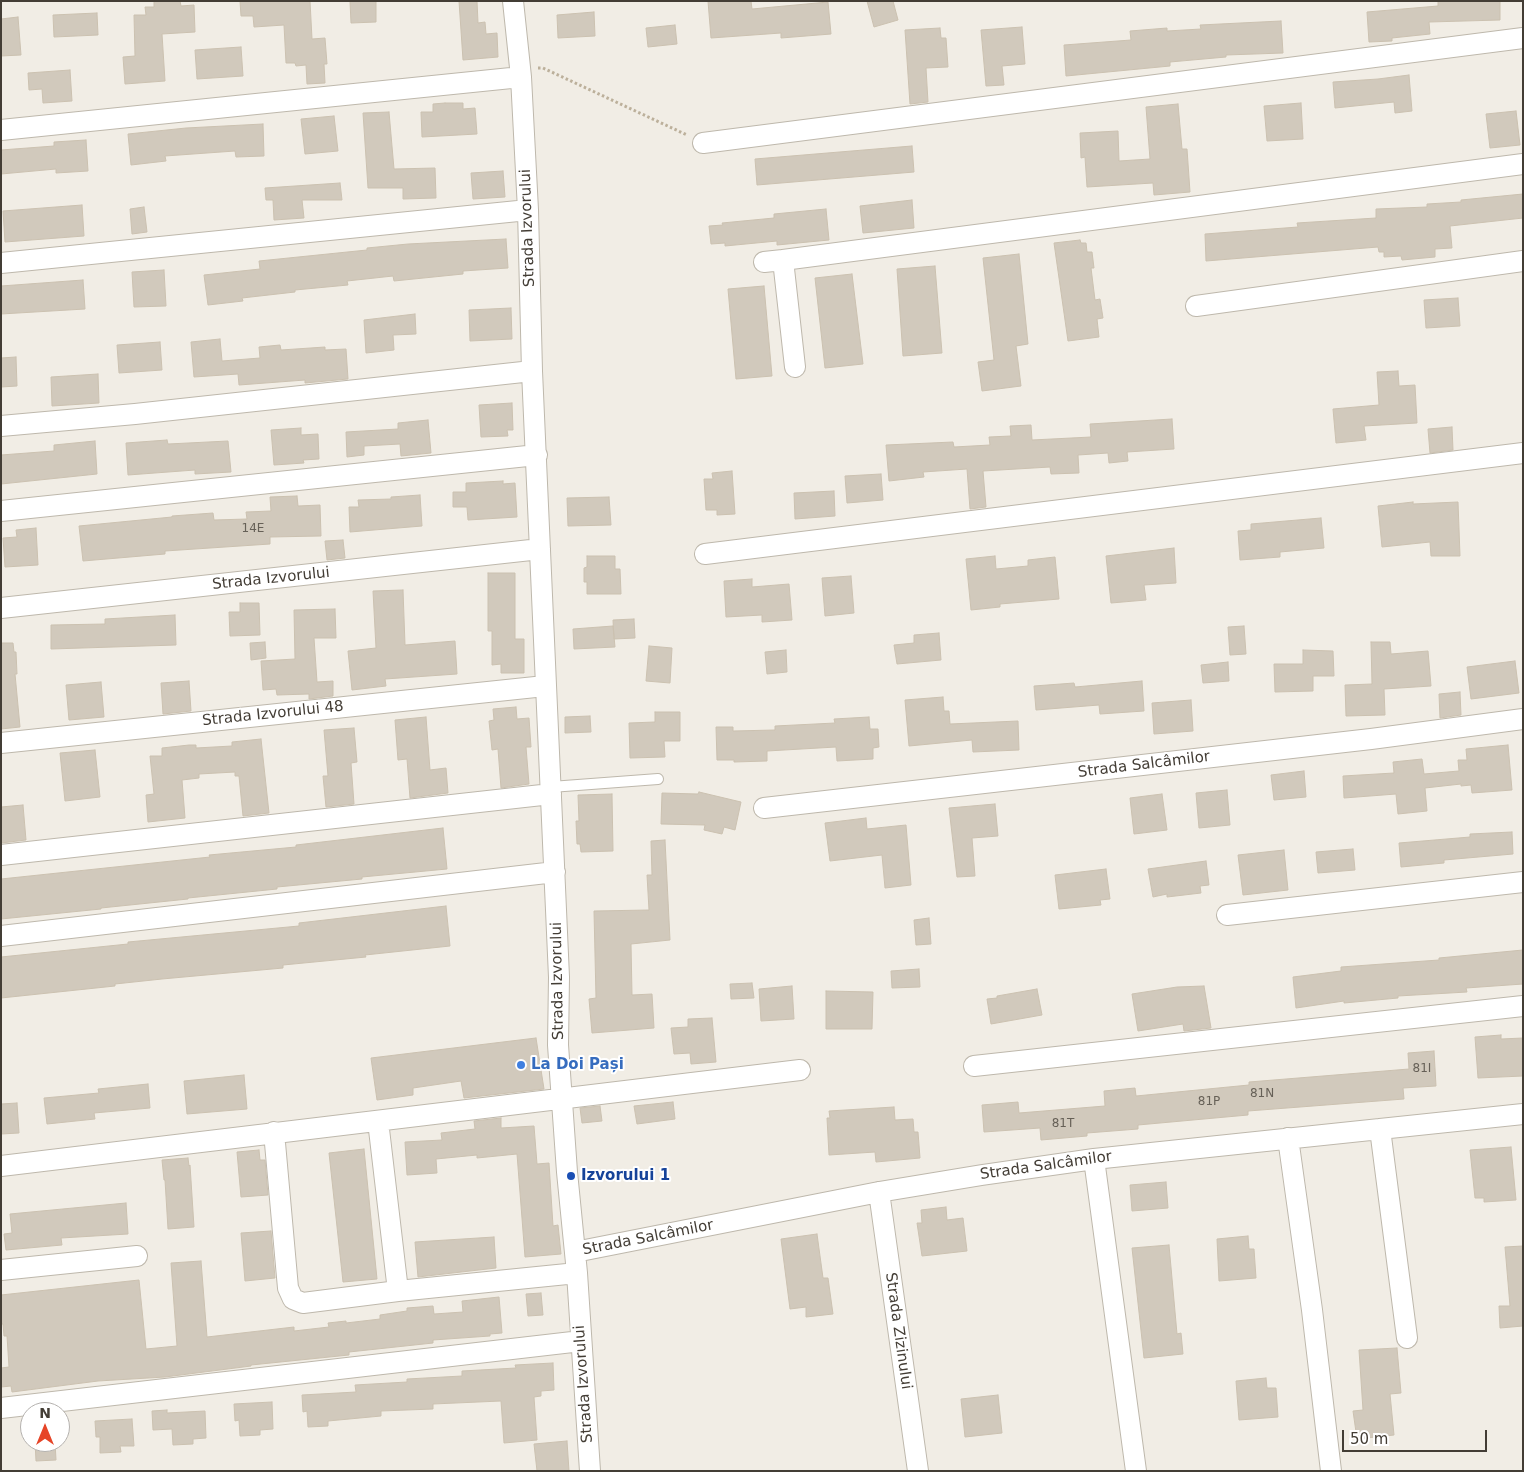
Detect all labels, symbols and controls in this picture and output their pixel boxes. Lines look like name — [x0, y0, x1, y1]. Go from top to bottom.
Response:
street label: Strada Izvorului — [517, 169, 539, 287]
house number: 14E — [242, 522, 264, 536]
street label: Strada Izvorului — [211, 564, 331, 594]
street label: Strada Izvorului 48 — [201, 698, 345, 730]
street label: Strada Salcâmilor — [1077, 748, 1211, 782]
street label: Strada Izvorului — [548, 922, 568, 1040]
place label: La Doi Pași — [531, 1056, 624, 1074]
marker: La Doi Pași — [515, 1059, 527, 1071]
house number: 81I — [1413, 1062, 1431, 1076]
house number: 81N — [1250, 1087, 1274, 1101]
house number: 81P — [1198, 1095, 1220, 1109]
house number: 81T — [1052, 1117, 1074, 1131]
street label: Strada Salcâmilor — [979, 1148, 1113, 1184]
place label: Izvorului 1 — [581, 1167, 670, 1185]
marker: Izvorului 1 — [565, 1170, 577, 1182]
street label: Strada Salcâmilor — [581, 1216, 715, 1260]
street label: Strada Zizinului — [881, 1272, 915, 1390]
street label: Strada Izvorului — [571, 1324, 597, 1444]
north arrow — [20, 1402, 70, 1452]
text: N — [39, 1405, 51, 1421]
scale bar — [1344, 1420, 1489, 1452]
text: 50 m — [1350, 1430, 1388, 1448]

